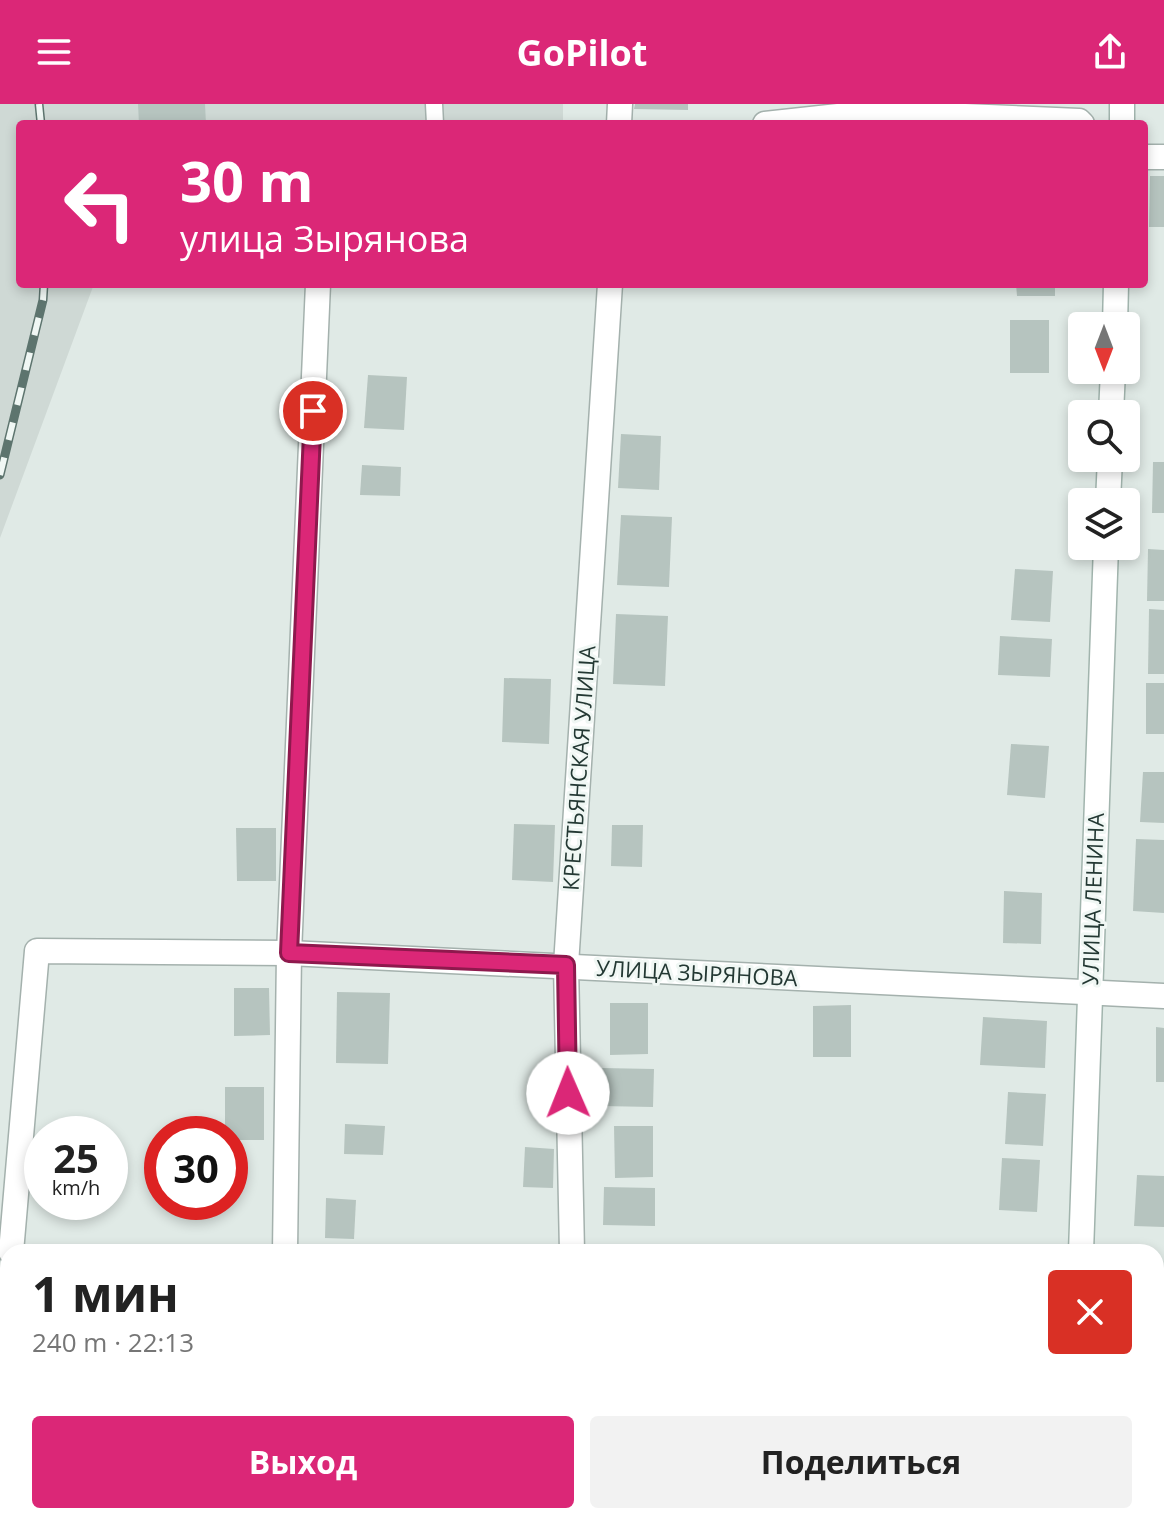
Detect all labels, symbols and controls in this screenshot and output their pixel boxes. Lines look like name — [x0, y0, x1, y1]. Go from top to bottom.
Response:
text: GoPilot — [517, 28, 647, 77]
icon: menu — [32, 30, 76, 74]
icon: share — [1088, 30, 1132, 74]
text: 30 m — [180, 142, 314, 218]
icon: left — [48, 152, 152, 256]
text: улица Зырянова — [180, 214, 469, 263]
north arrow — [1068, 312, 1140, 384]
map controls — [1068, 312, 1140, 560]
pin — [279, 377, 347, 445]
icon: arrive — [291, 389, 335, 433]
button: search — [1068, 400, 1140, 472]
button: layers — [1068, 488, 1140, 560]
street label: КРЕСТЬЯНСКАЯ УЛИЦА — [554, 644, 602, 892]
street label: УЛИЦА ЛЕНИНА — [1074, 812, 1110, 986]
street label: УЛИЦА ЗЫРЯНОВА — [595, 952, 799, 992]
position arrow — [526, 1051, 610, 1135]
speed limit sign: 30 — [144, 1116, 248, 1220]
text: 25 — [53, 1130, 99, 1185]
text: km/h — [52, 1174, 100, 1201]
text: 1 мин — [32, 1261, 179, 1326]
button: close — [1048, 1270, 1132, 1354]
text: 240 m · 22:13 — [32, 1324, 194, 1360]
button: Выход — [32, 1416, 574, 1508]
button: Поделиться — [590, 1416, 1132, 1508]

